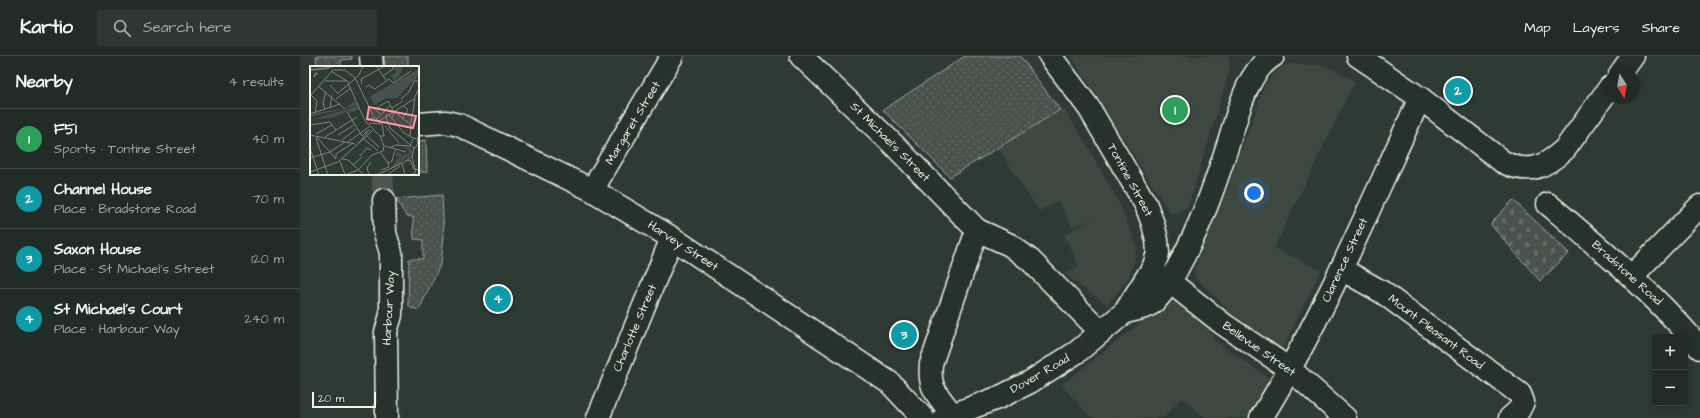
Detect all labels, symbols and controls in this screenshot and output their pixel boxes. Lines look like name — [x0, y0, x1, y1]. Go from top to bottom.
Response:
search box — [97, 10, 377, 46]
text: Kartio — [20, 14, 73, 41]
icon: search — [111, 17, 133, 39]
text: Search here — [143, 17, 231, 38]
text: Map — [1524, 18, 1551, 38]
text: Layers — [1573, 18, 1620, 38]
text: Share — [1642, 18, 1680, 38]
inset map — [310, 66, 419, 175]
north arrow — [1604, 68, 1640, 104]
text: Nearby — [16, 70, 73, 94]
text: 4 results — [229, 73, 284, 91]
pin: 2 — [1445, 76, 1471, 106]
street label: Margaret Street — [601, 78, 666, 168]
pin: 1 — [1162, 95, 1188, 125]
street label: St Michael's Street — [846, 98, 934, 186]
text: F51 — [54, 119, 77, 140]
text: 1 — [28, 130, 30, 148]
text: 40 m — [252, 130, 284, 148]
text: Sports · Tontine Street — [54, 140, 196, 158]
street label: Tontine Street — [1103, 140, 1157, 220]
text: Channel House — [54, 179, 152, 200]
your location — [1244, 183, 1264, 203]
text: 2 — [25, 190, 33, 208]
text: 70 m — [252, 190, 284, 208]
text: Place · Bradstone Road — [54, 200, 196, 218]
street label: Clarence Street — [1318, 215, 1372, 305]
street label: Harvey Street — [644, 217, 722, 276]
street label: Bradstone Road — [1588, 237, 1666, 309]
text: Saxon House — [54, 239, 141, 260]
text: 3 — [26, 250, 32, 268]
text: 120 m — [251, 250, 284, 268]
text: Place · St Michael's Street — [54, 260, 214, 278]
street label: Harbour Way — [379, 270, 400, 346]
street label: Charlotte Street — [609, 281, 661, 375]
pin: 4 — [485, 284, 511, 314]
street label: Mount Pleasant Road — [1385, 290, 1487, 374]
text: St Michael's Court — [54, 299, 182, 320]
text: 4 — [25, 310, 33, 328]
text: 240 m — [244, 310, 284, 328]
street label: Bellevue Street — [1219, 317, 1299, 381]
text: Place · Harbour Way — [54, 320, 180, 338]
pin: 3 — [891, 320, 917, 350]
map controls — [1652, 334, 1688, 406]
button: + — [1652, 334, 1688, 370]
street label: Dover Road — [1007, 350, 1073, 398]
button: − — [1652, 370, 1688, 406]
scale bar — [312, 390, 376, 409]
text: 20 m — [318, 391, 344, 406]

